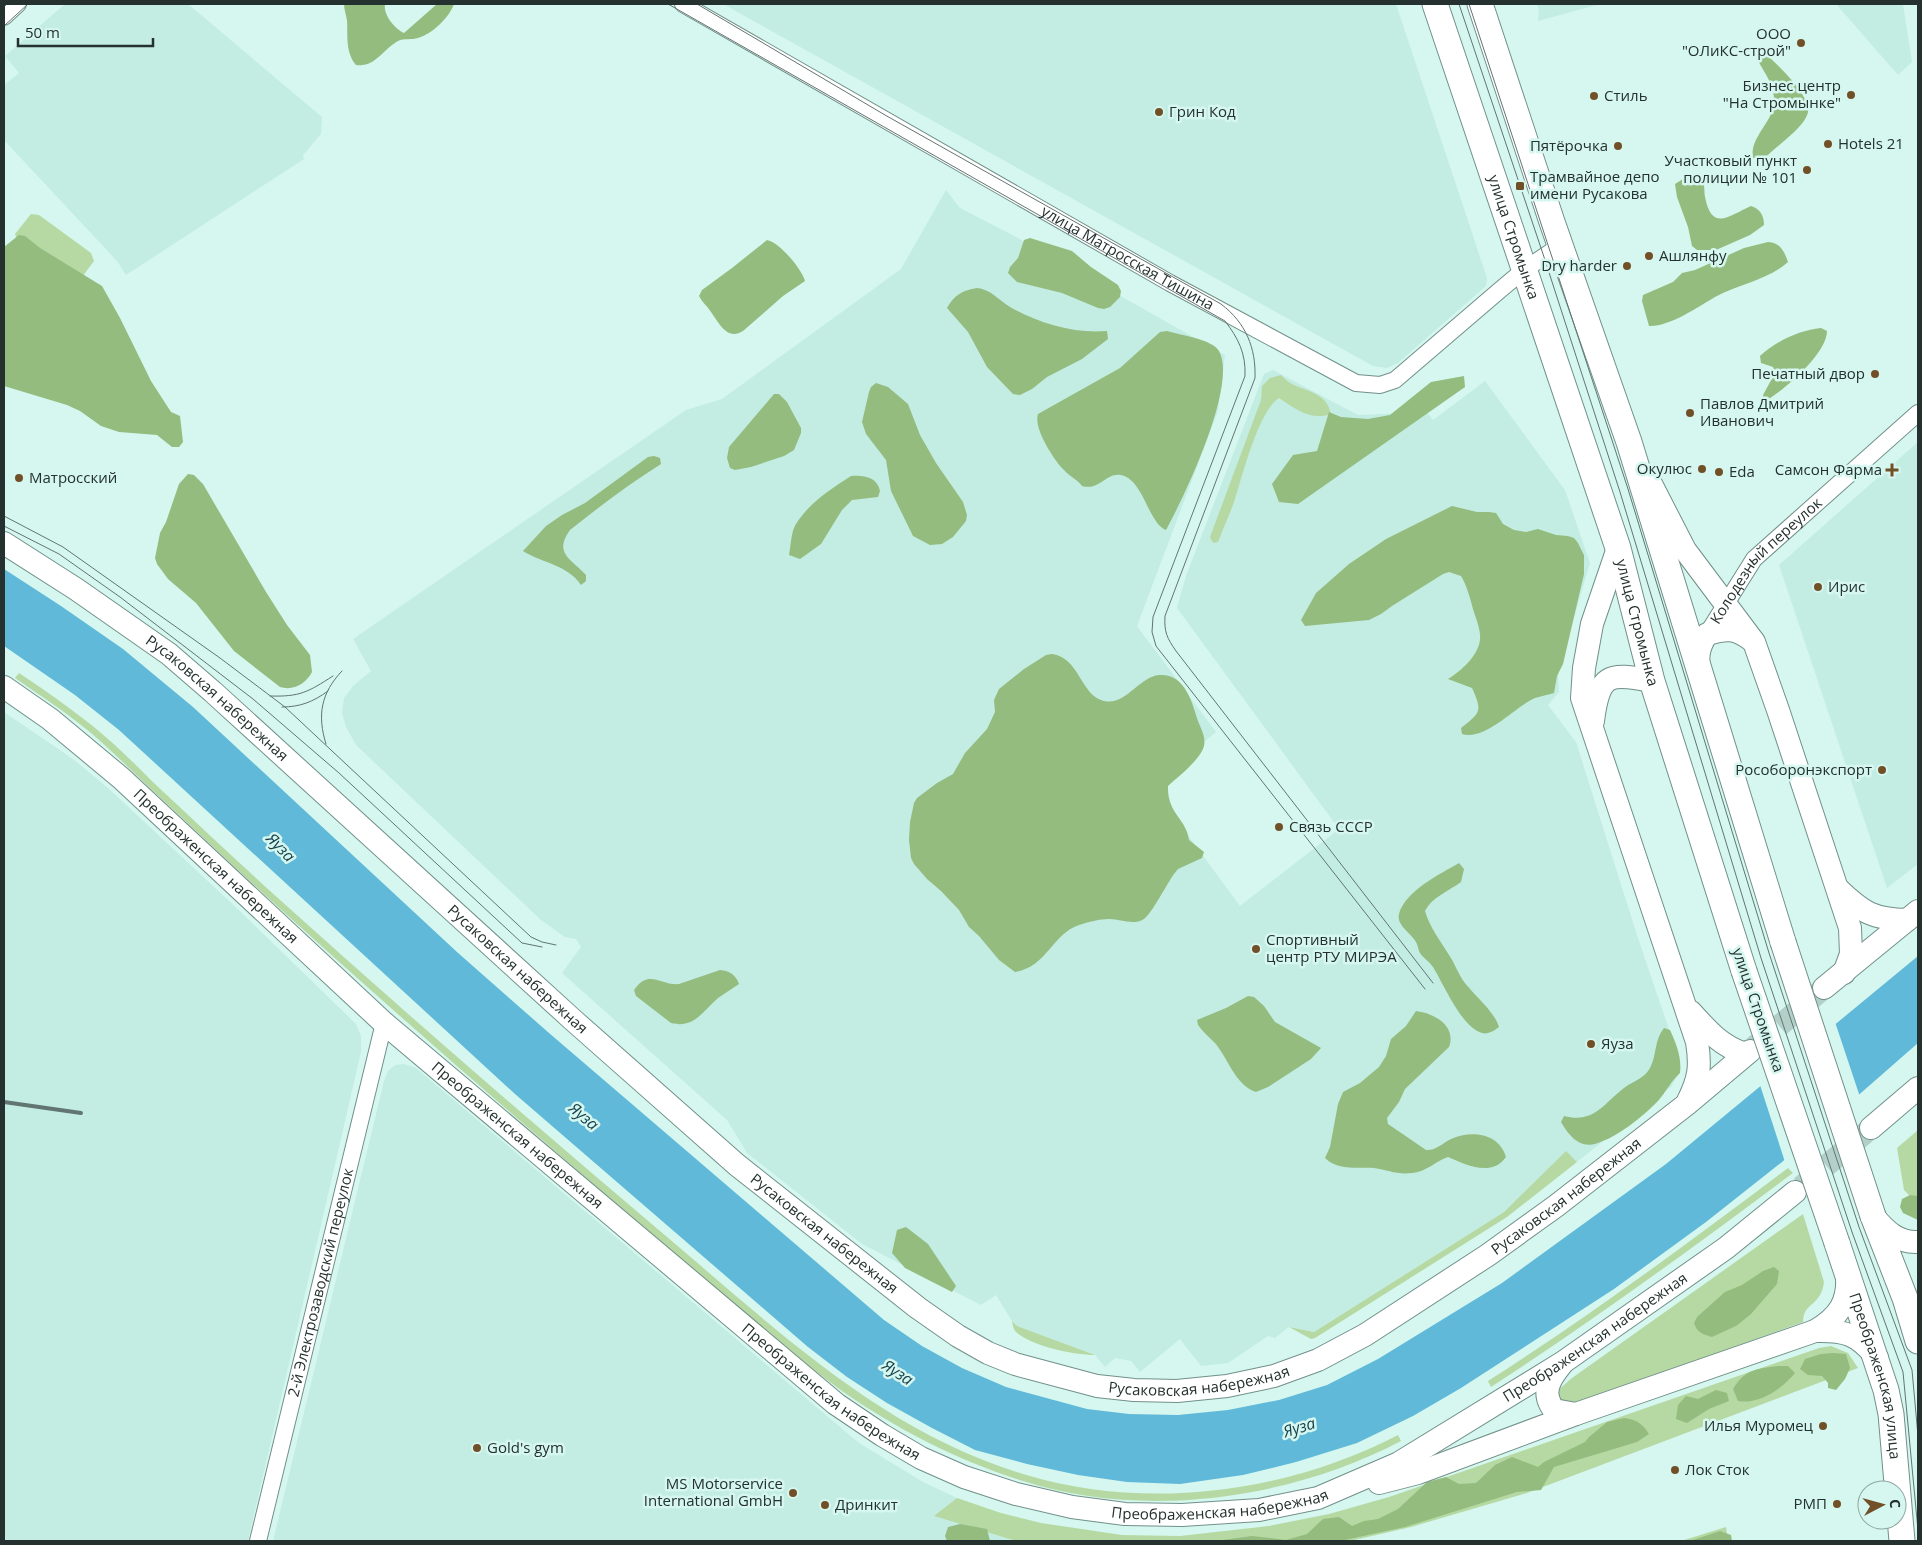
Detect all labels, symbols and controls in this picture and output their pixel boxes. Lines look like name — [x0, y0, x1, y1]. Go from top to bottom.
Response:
scale bar — [18, 15, 152, 47]
text: 50 m — [25, 22, 60, 42]
place label: ООО "ОЛиКС-строй" — [1682, 23, 1791, 60]
marker: ООО "ОЛиКС-строй" — [1795, 37, 1807, 49]
place label: Бизнес центр "На Стромынке" — [1723, 75, 1841, 112]
place label: Стиль — [1604, 85, 1648, 105]
marker: Бизнес центр "На Стромынке" — [1845, 89, 1857, 101]
marker: Стиль — [1588, 90, 1600, 102]
place label: Грин Код — [1169, 101, 1236, 121]
marker: Грин Код — [1153, 106, 1165, 118]
place label: Hotels 21 — [1838, 133, 1904, 153]
place label: Пятёрочка — [1530, 135, 1608, 155]
marker: Hotels 21 — [1822, 138, 1834, 150]
marker: Пятёрочка — [1612, 140, 1624, 152]
place label: Участковый пункт полиции № 101 — [1665, 150, 1797, 187]
marker: Участковый пункт полиции № 101 — [1801, 164, 1813, 176]
place label: Трамвайное депо имени Русакова — [1530, 166, 1659, 203]
street label: улица Стромынка — [1484, 172, 1545, 302]
marker: Трамвайное депо имени Русакова — [1514, 180, 1526, 192]
street label: улица Матросская Тишина — [1038, 200, 1218, 314]
place label: Ашлянфу — [1659, 245, 1727, 265]
marker: Ашлянфу — [1643, 250, 1655, 262]
place label: Dry harder — [1541, 255, 1617, 275]
marker: Dry harder — [1621, 260, 1633, 272]
place label: Печатный двор — [1751, 363, 1865, 383]
marker: Печатный двор — [1869, 368, 1881, 380]
place label: Павлов Дмитрий Иванович — [1700, 393, 1824, 430]
marker: Павлов Дмитрий Иванович — [1684, 407, 1696, 419]
place label: Окулюс — [1637, 458, 1692, 478]
place label: Самсон Фарма — [1775, 459, 1882, 479]
place label: Eda — [1729, 461, 1755, 481]
marker: Окулюс — [1696, 463, 1708, 475]
marker: Самсон Фарма — [1886, 464, 1898, 476]
marker: Eda — [1713, 466, 1725, 478]
place label: Матросский — [29, 467, 117, 487]
marker: Матросский — [13, 472, 25, 484]
street label: Колодезный переулок — [1705, 492, 1826, 627]
street label: улица Стромынка — [1612, 557, 1664, 688]
place label: Ирис — [1828, 576, 1865, 596]
marker: Ирис — [1812, 581, 1824, 593]
street label: Русаковская набережная — [142, 630, 293, 765]
place label: Рособоронэкспорт — [1735, 759, 1872, 779]
marker: Рособоронэкспорт — [1876, 764, 1888, 776]
street label: Преображенская набережная — [130, 784, 303, 947]
place label: Связь СССР — [1289, 816, 1373, 836]
marker: Связь СССР — [1273, 821, 1285, 833]
water label: Яуза — [261, 827, 300, 866]
street label: Русаковская набережная — [444, 900, 593, 1038]
place label: Спортивный центр РТУ МИРЭА — [1266, 929, 1397, 966]
marker: Спортивный центр РТУ МИРЭА — [1250, 943, 1262, 955]
street label: улица Стромынка — [1728, 945, 1790, 1074]
place label: Яуза — [1601, 1033, 1634, 1053]
marker: Яуза — [1585, 1038, 1597, 1050]
street label: Преображенская набережная — [428, 1056, 608, 1213]
water label: Яуза — [564, 1096, 604, 1135]
street label: Русаковская набережная — [1487, 1133, 1645, 1259]
street label: 2-й Электрозаводский переулок — [282, 1166, 357, 1399]
street label: Русаковская набережная — [747, 1168, 903, 1298]
street label: Преображенская набережная — [1499, 1267, 1691, 1406]
street label: Преображенская улица — [1845, 1290, 1906, 1460]
street label: Преображенская набережная — [738, 1318, 924, 1465]
water label: Яуза — [877, 1353, 918, 1390]
street label: Русаковская набережная — [1107, 1360, 1292, 1400]
water label: Яуза — [1279, 1412, 1318, 1443]
place label: Илья Муромец — [1704, 1415, 1814, 1435]
marker: Илья Муромец — [1817, 1420, 1829, 1432]
place label: Gold's gym — [487, 1437, 564, 1457]
marker: Gold's gym — [471, 1442, 483, 1454]
place label: Лок Сток — [1685, 1459, 1750, 1479]
marker: Лок Сток — [1669, 1464, 1681, 1476]
place label: MS Motorservice International GmbH — [644, 1473, 783, 1510]
north arrow — [1857, 1480, 1907, 1530]
street label: Преображенская набережная — [1110, 1484, 1331, 1524]
marker: MS Motorservice International GmbH — [787, 1487, 799, 1499]
place label: РМП — [1794, 1493, 1827, 1513]
place label: Дринкит — [835, 1494, 898, 1514]
marker: РМП — [1831, 1498, 1843, 1510]
text: С — [1886, 1498, 1905, 1509]
marker: Дринкит — [819, 1499, 831, 1511]

